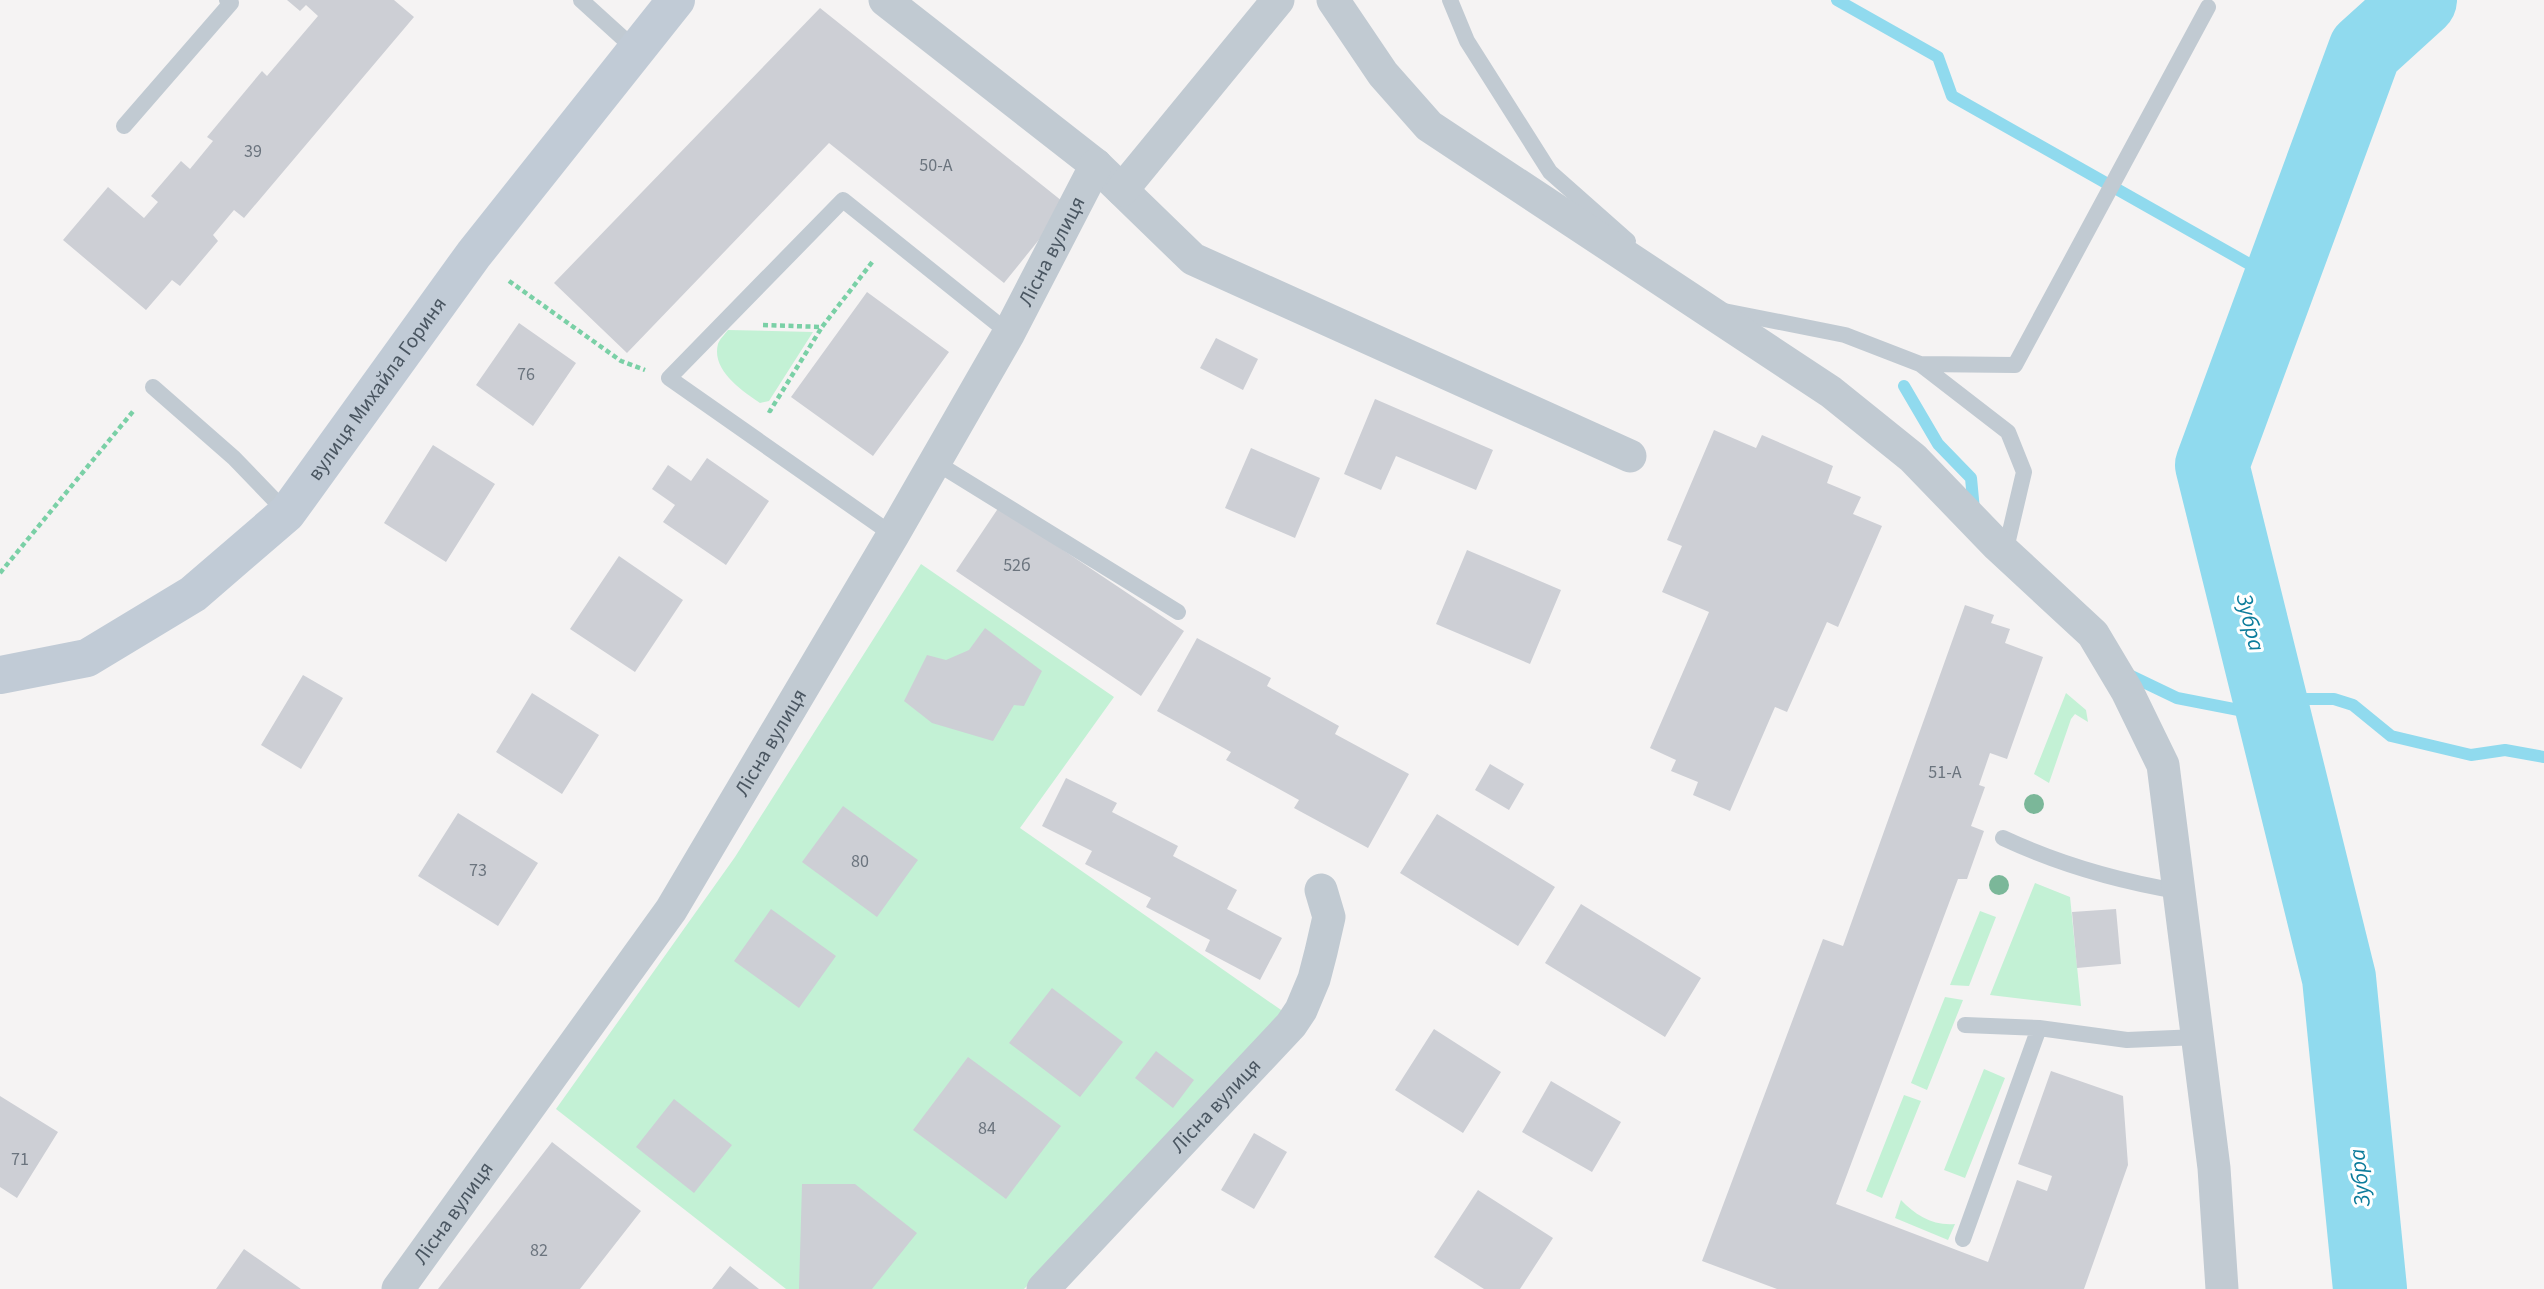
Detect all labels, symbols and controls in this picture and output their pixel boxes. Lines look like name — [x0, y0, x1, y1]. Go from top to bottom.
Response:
house number: 39 — [244, 139, 262, 164]
house number: 50-А — [919, 153, 953, 178]
street label: Лісна вулиця — [1010, 191, 1092, 312]
street label: вулиця Михайла Гориня — [300, 290, 454, 487]
house number: 76 — [517, 362, 535, 387]
house number: 52б — [1003, 553, 1031, 578]
water label: Зубра — [2227, 590, 2274, 655]
street label: Лісна вулиця — [727, 683, 814, 802]
house number: 51-А — [1928, 760, 1962, 785]
house number: 80 — [851, 849, 869, 874]
house number: 73 — [469, 858, 487, 883]
street label: Лісна вулиця — [1163, 1051, 1268, 1159]
house number: 84 — [978, 1116, 996, 1141]
house number: 71 — [11, 1147, 29, 1172]
water label: Зубра — [2340, 1147, 2379, 1209]
street label: Лісна вулиця — [406, 1155, 500, 1270]
house number: 82 — [530, 1238, 548, 1263]

